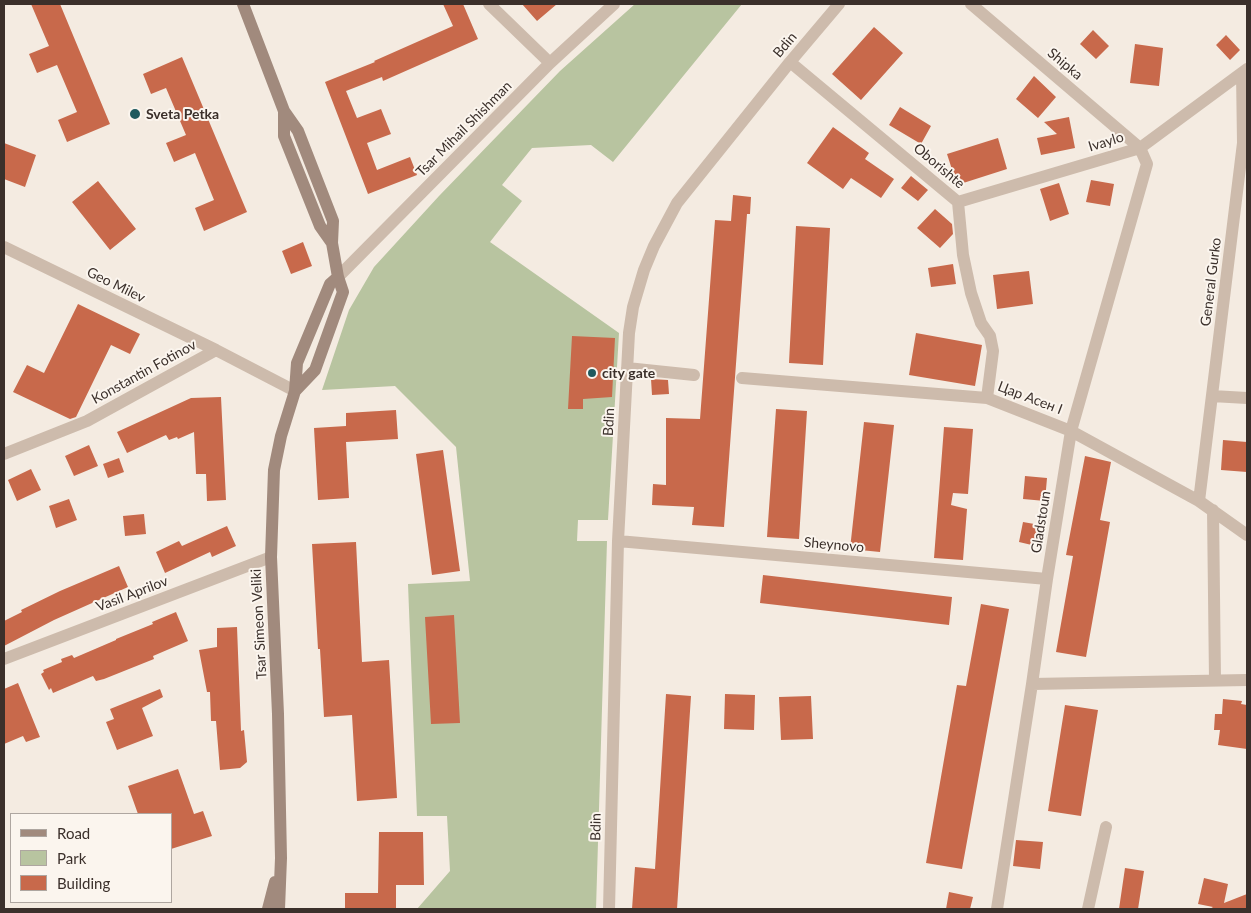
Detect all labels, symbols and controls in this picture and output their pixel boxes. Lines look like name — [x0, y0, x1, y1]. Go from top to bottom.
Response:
street label: Bdin — [770, 29, 800, 61]
street label: Shipka — [1044, 45, 1086, 83]
street label: Tsar Mihail Shishman — [413, 78, 515, 180]
place label: Sveta Petka — [146, 106, 219, 122]
marker: Sveta Petka — [128, 107, 142, 121]
street label: Ivaylo — [1086, 129, 1126, 155]
street label: Oborishte — [910, 140, 968, 192]
street label: General Gurko — [1197, 237, 1225, 327]
street label: Geo Milev — [84, 264, 148, 306]
street label: Konstantin Fotinov — [89, 336, 199, 408]
place label: city gate — [602, 365, 655, 381]
marker: city gate — [586, 367, 598, 379]
street label: Цар Асен I — [995, 378, 1065, 418]
street label: Bdin — [600, 408, 618, 436]
street label: Gladstoun — [1028, 490, 1054, 554]
street label: Sheynovo — [803, 534, 865, 556]
street label: Tsar Simeon Veliki — [248, 568, 270, 680]
street label: Vasil Aprilov — [94, 573, 170, 615]
legend — [10, 813, 172, 903]
street label: Bdin — [587, 813, 605, 841]
text: Road — [57, 824, 90, 842]
text: Park — [57, 849, 86, 867]
text: Building — [57, 874, 110, 892]

